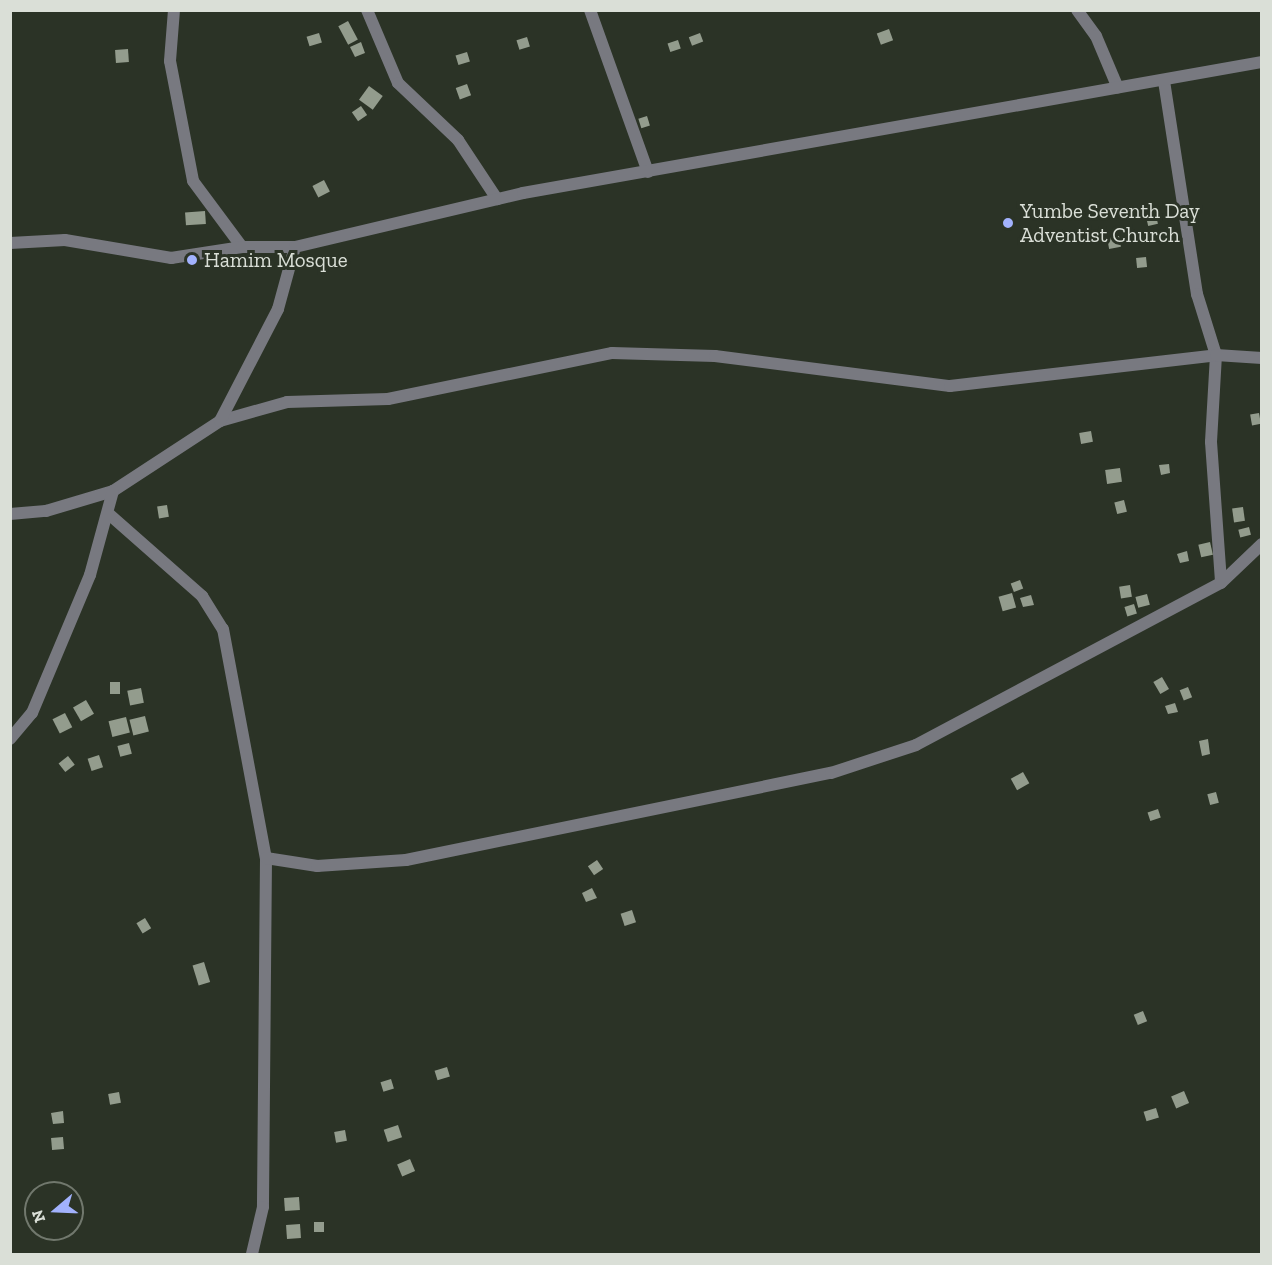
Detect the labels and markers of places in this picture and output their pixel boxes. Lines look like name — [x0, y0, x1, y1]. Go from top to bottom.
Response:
place label: Yumbe Seventh Day Adventist Church — [1020, 198, 1200, 248]
marker: Yumbe Seventh Day Adventist Church — [1001, 216, 1015, 230]
place label: Hamim Mosque — [204, 247, 348, 273]
marker: Hamim Mosque — [185, 253, 199, 267]

